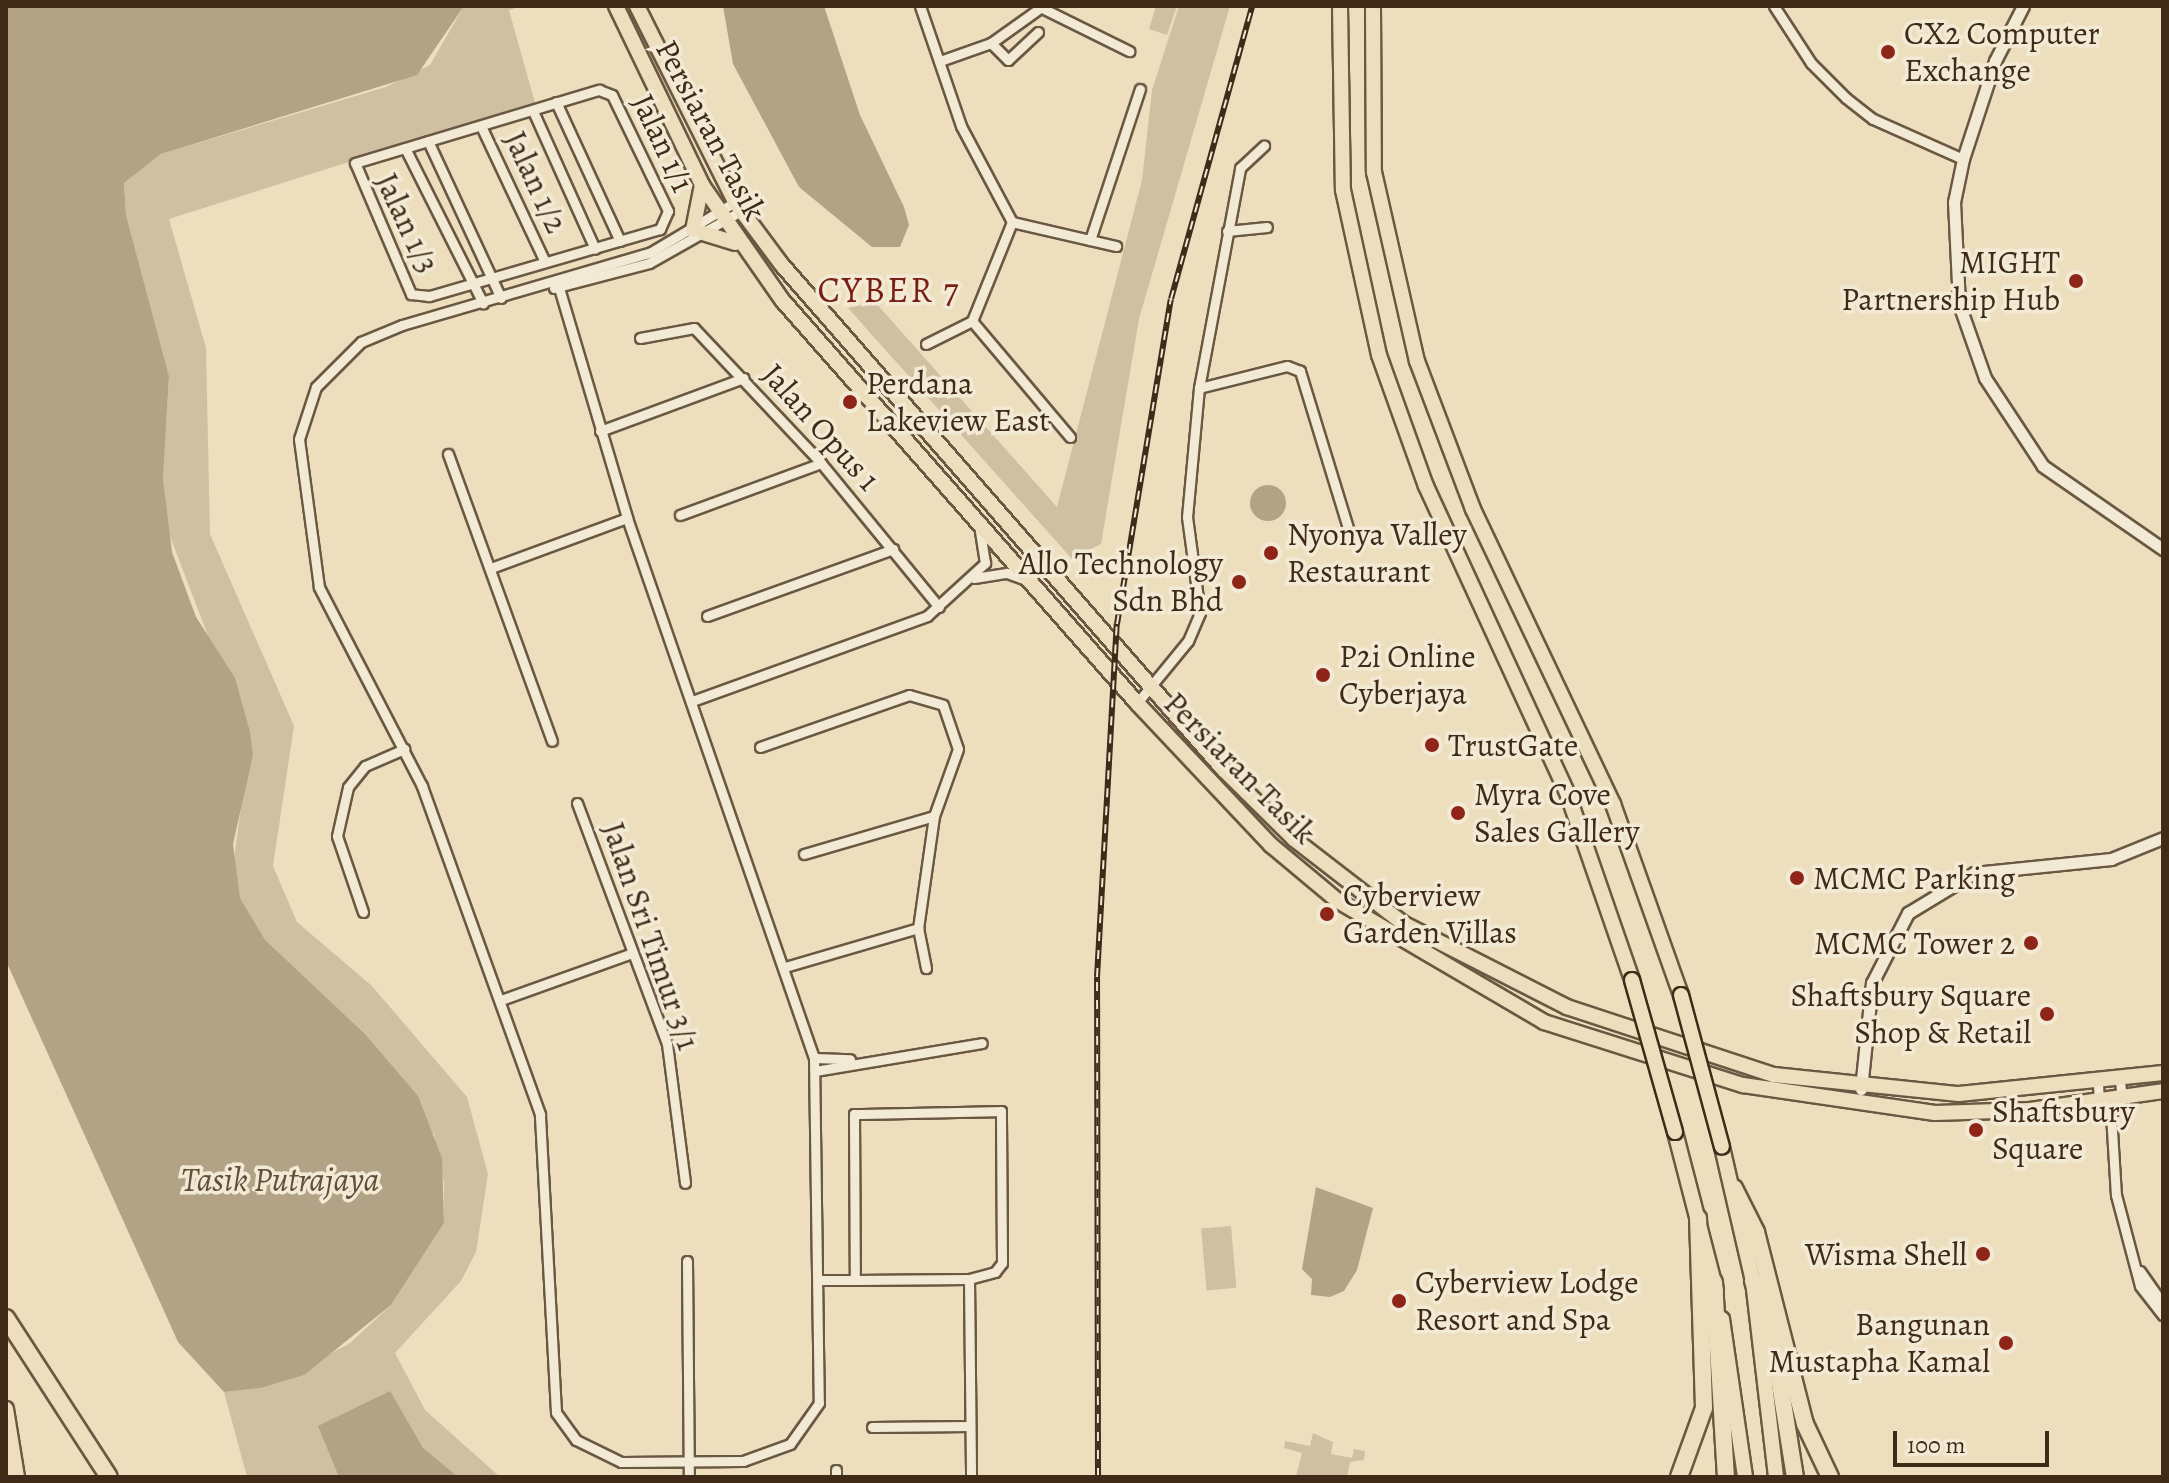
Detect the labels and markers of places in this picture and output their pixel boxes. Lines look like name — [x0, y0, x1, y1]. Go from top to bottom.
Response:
place label: CX2 Computer Exchange — [1904, 15, 2100, 90]
marker: CX2 Computer Exchange — [1879, 43, 1897, 61]
place label: MIGHT Partnership Hub — [1841, 244, 2060, 319]
marker: MIGHT Partnership Hub — [2067, 272, 2085, 290]
place label: Perdana Lakeview East — [866, 365, 1050, 440]
marker: Perdana Lakeview East — [841, 393, 859, 411]
place label: Nyonya Valley Restaurant — [1287, 516, 1467, 591]
marker: Nyonya Valley Restaurant — [1262, 544, 1280, 562]
place label: Allo Technology Sdn Bhd — [1019, 545, 1223, 620]
marker: Allo Technology Sdn Bhd — [1230, 573, 1248, 591]
place label: P2i Online Cyberjaya — [1339, 638, 1476, 713]
marker: P2i Online Cyberjaya — [1314, 666, 1332, 684]
place label: TrustGate — [1448, 726, 1578, 764]
marker: TrustGate — [1423, 736, 1441, 754]
place label: Myra Cove Sales Gallery — [1474, 776, 1639, 851]
marker: Myra Cove Sales Gallery — [1449, 804, 1467, 822]
place label: MCMC Parking — [1813, 859, 2016, 897]
marker: MCMC Parking — [1788, 869, 1806, 887]
place label: Cyberview Garden Villas — [1343, 877, 1517, 952]
marker: Cyberview Garden Villas — [1318, 905, 1336, 923]
place label: MCMC Tower 2 — [1814, 924, 2015, 962]
marker: MCMC Tower 2 — [2022, 934, 2040, 952]
place label: Shaftsbury Square Shop & Retail — [1790, 977, 2031, 1052]
marker: Shaftsbury Square Shop & Retail — [2038, 1005, 2056, 1023]
place label: Shaftsbury Square — [1992, 1093, 2135, 1168]
marker: Shaftsbury Square — [1967, 1121, 1985, 1139]
place label: Wisma Shell — [1805, 1235, 1967, 1273]
marker: Wisma Shell — [1974, 1245, 1992, 1263]
place label: Cyberview Lodge Resort and Spa — [1415, 1264, 1639, 1339]
marker: Cyberview Lodge Resort and Spa — [1390, 1292, 1408, 1310]
place label: Bangunan Mustapha Kamal — [1769, 1306, 1990, 1381]
marker: Bangunan Mustapha Kamal — [1997, 1334, 2015, 1352]

